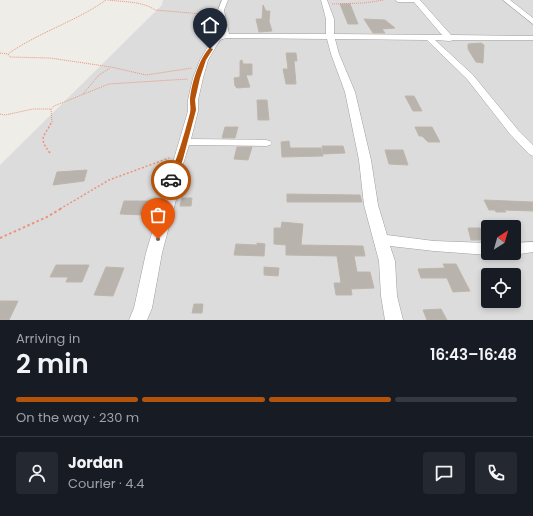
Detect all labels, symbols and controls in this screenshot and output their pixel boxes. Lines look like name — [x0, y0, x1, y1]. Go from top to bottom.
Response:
pin — [193, 8, 227, 49]
icon: home — [199, 14, 221, 36]
courier — [151, 160, 191, 200]
icon: car — [160, 169, 182, 191]
pin — [141, 198, 175, 239]
icon: bag — [147, 204, 169, 226]
north arrow — [481, 220, 521, 260]
map controls — [481, 220, 521, 308]
button: locate — [481, 268, 521, 308]
text: Arriving in — [16, 329, 80, 348]
text: 16:43–16:48 — [430, 344, 517, 365]
text: 2 min — [16, 346, 89, 382]
text: On the way · 230 m — [16, 408, 139, 427]
button: person — [16, 452, 58, 494]
text: Jordan — [68, 452, 123, 473]
button: chat — [423, 452, 465, 494]
button: phone — [475, 452, 517, 494]
text: Courier · 4.4 — [68, 474, 144, 493]

